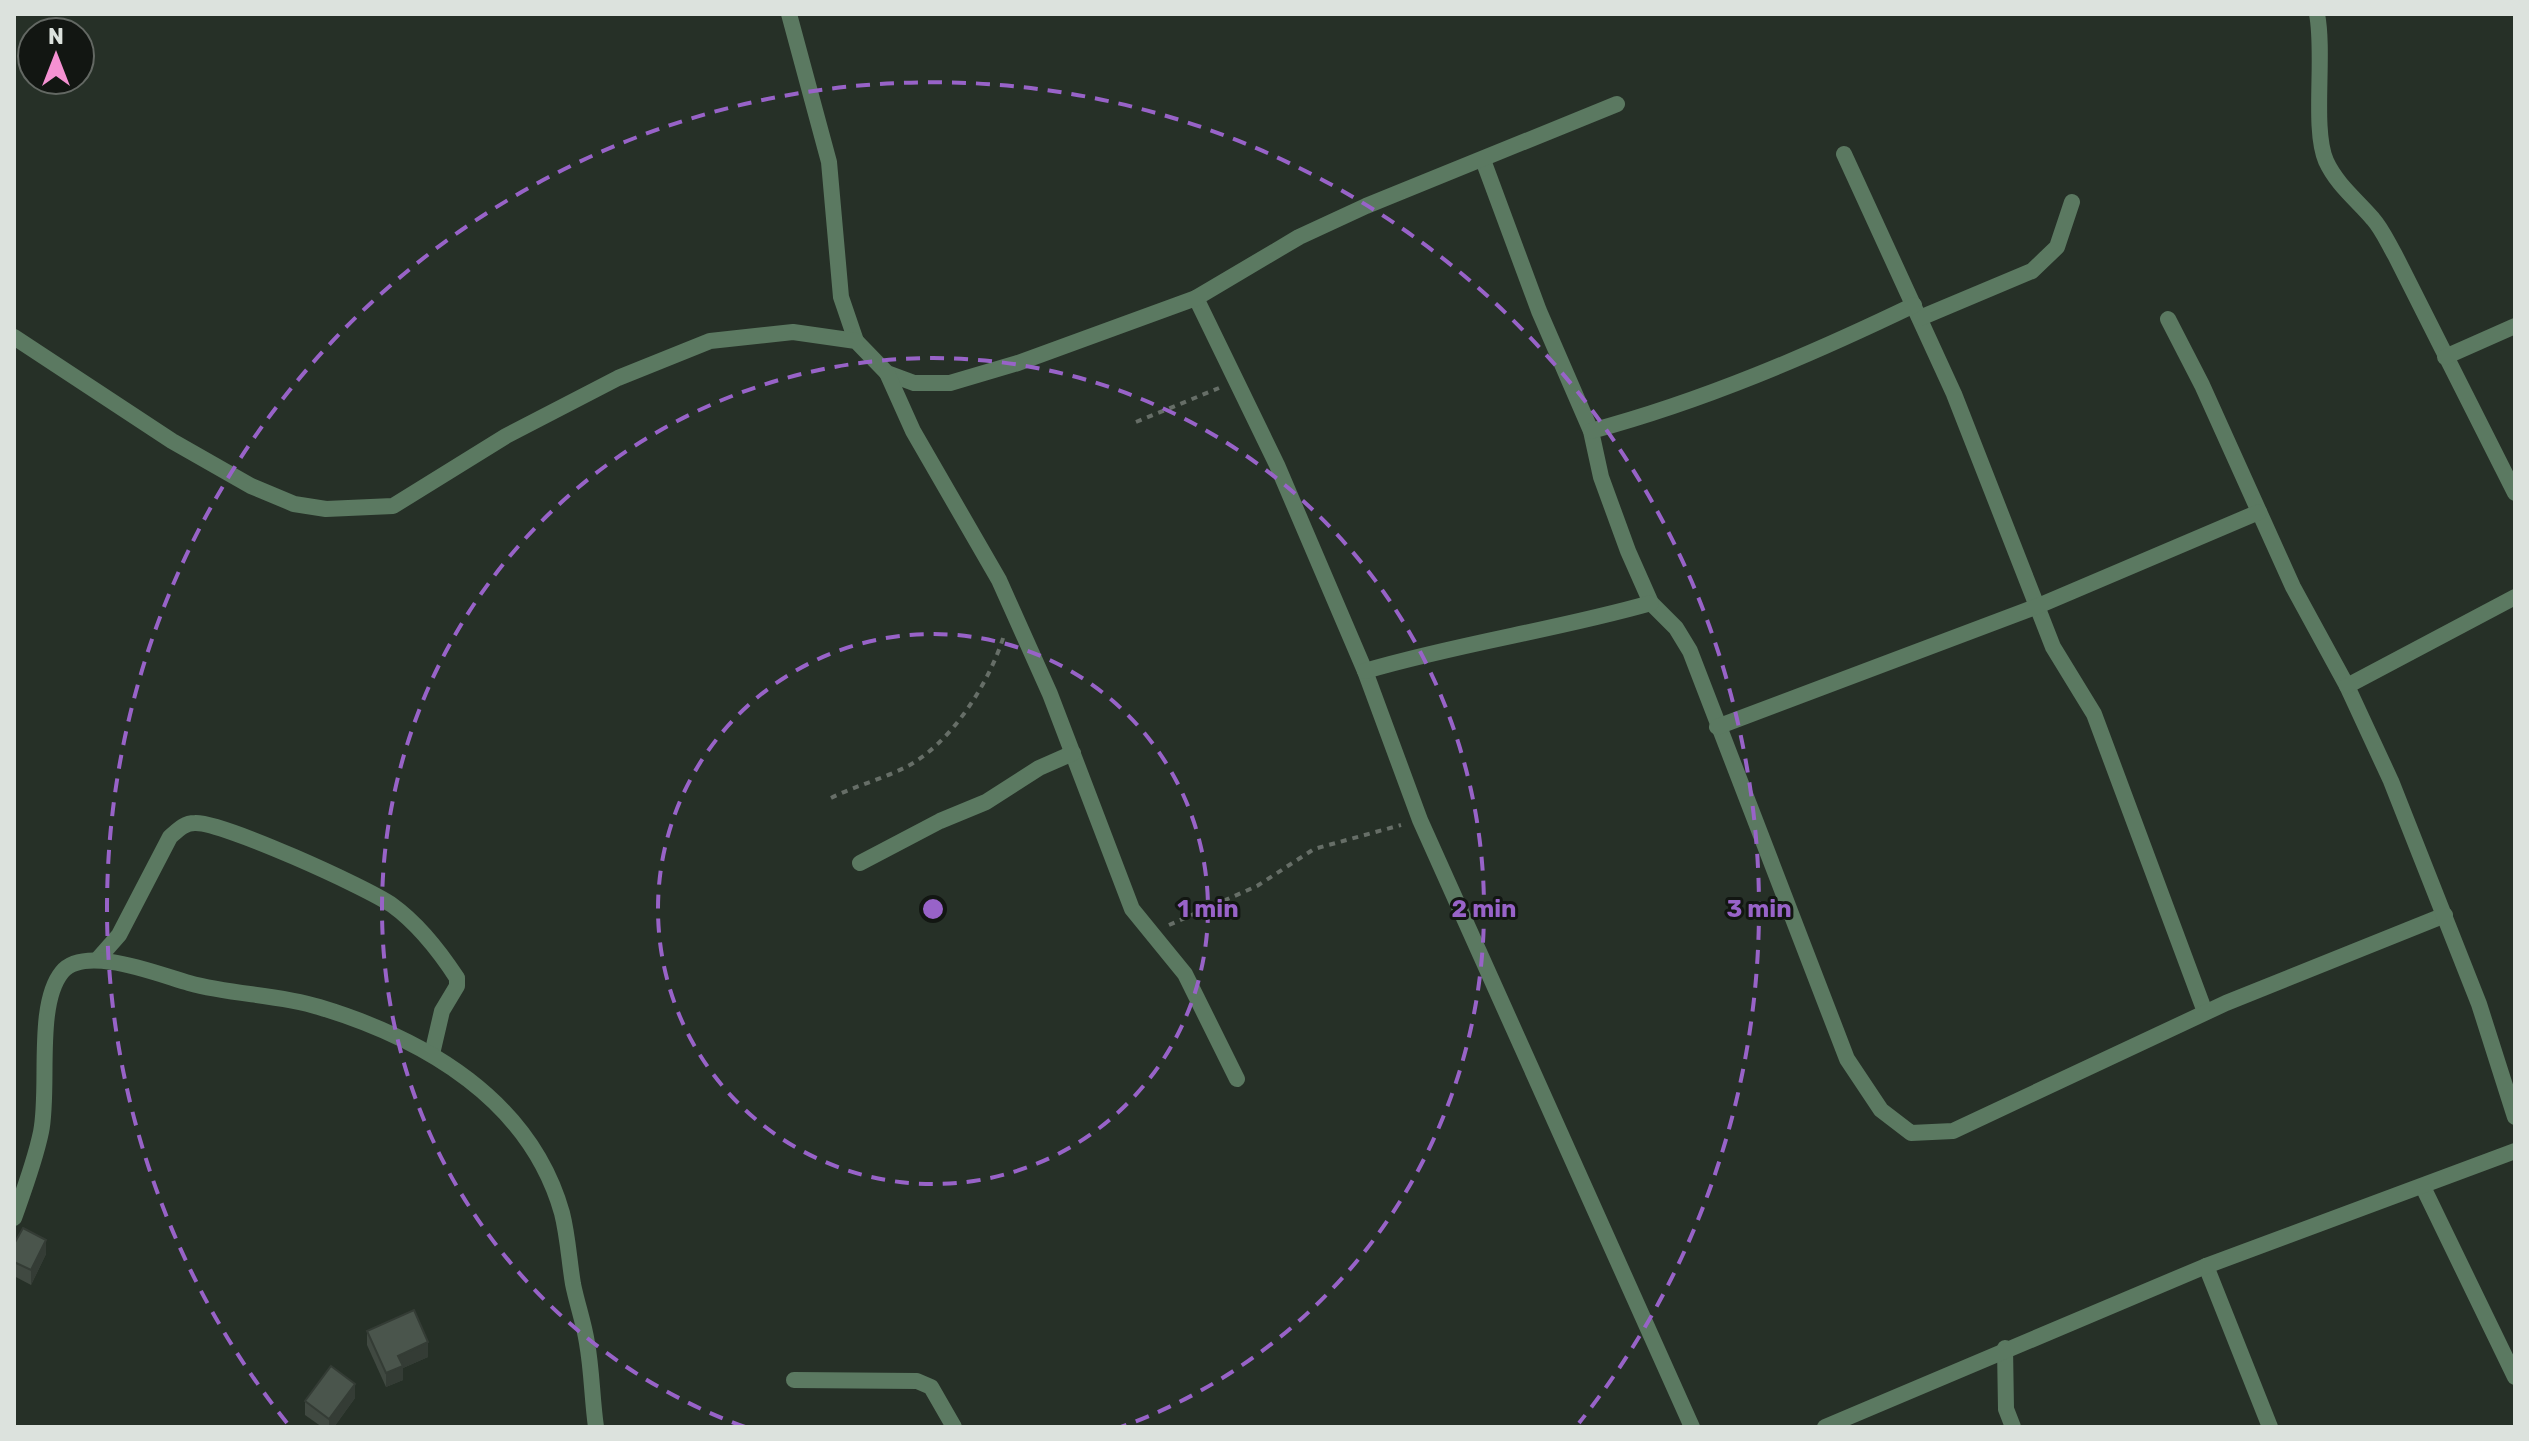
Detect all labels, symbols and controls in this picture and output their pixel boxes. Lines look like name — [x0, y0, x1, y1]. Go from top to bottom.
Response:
north arrow — [16, 16, 96, 96]
text: N — [48, 23, 64, 50]
centre of rings — [919, 895, 947, 923]
text: 1 min — [1177, 895, 1239, 923]
text: 2 min — [1452, 895, 1517, 923]
text: 3 min — [1726, 895, 1792, 923]

